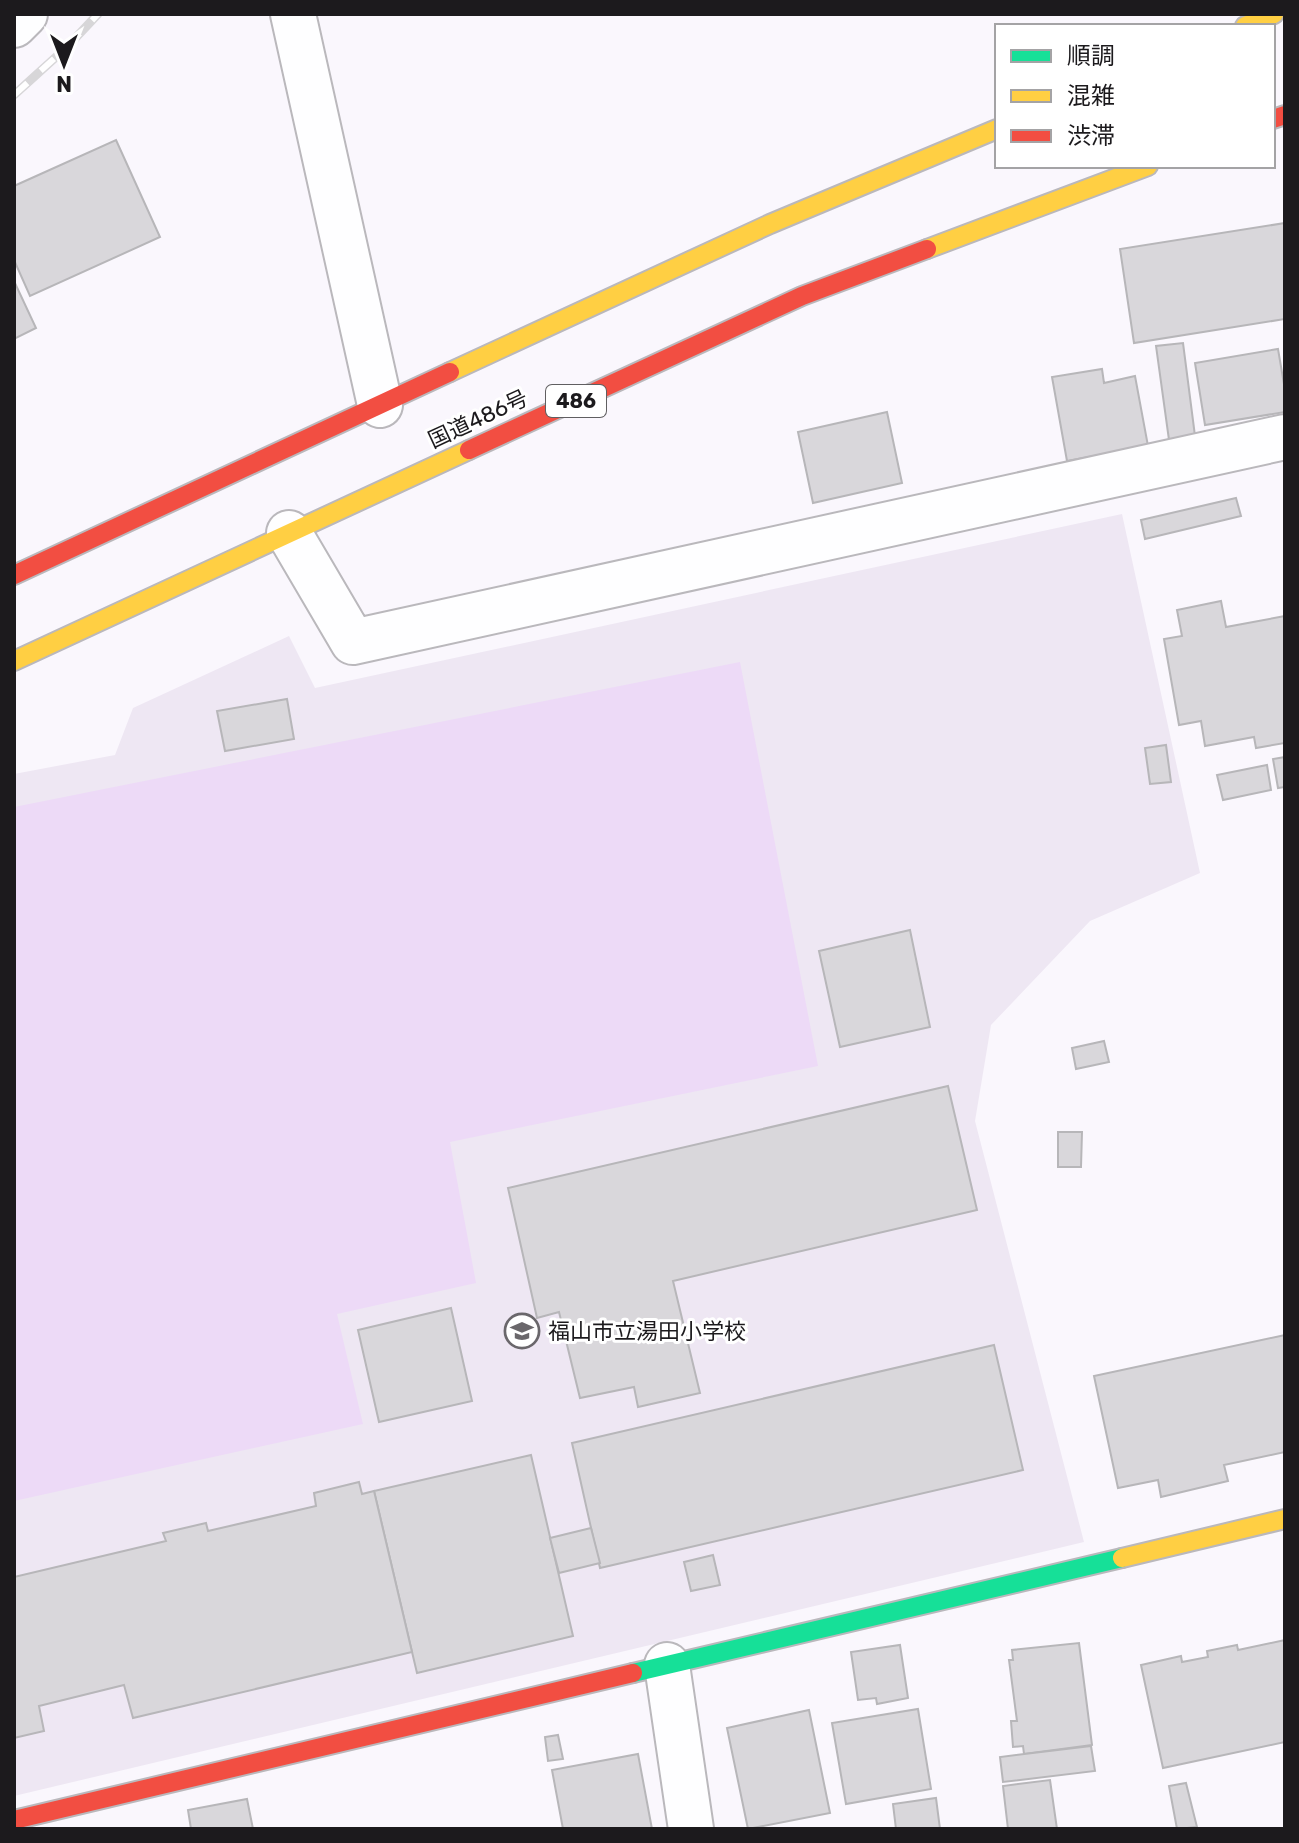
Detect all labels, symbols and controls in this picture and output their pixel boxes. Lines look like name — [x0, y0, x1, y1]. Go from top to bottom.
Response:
north arrow — [24, 24, 104, 104]
legend — [995, 24, 1275, 168]
text: 順調 — [1067, 42, 1115, 70]
text: N — [56, 70, 72, 97]
text: 混雑 — [1067, 82, 1115, 110]
text: 渋滞 — [1067, 122, 1115, 150]
street label: 国道486号 — [424, 384, 532, 454]
road number: 486 — [546, 385, 606, 417]
school or university icon: 福山市立湯田小学校 — [503, 1312, 541, 1350]
place label: 福山市立湯田小学校 — [548, 1318, 746, 1345]

